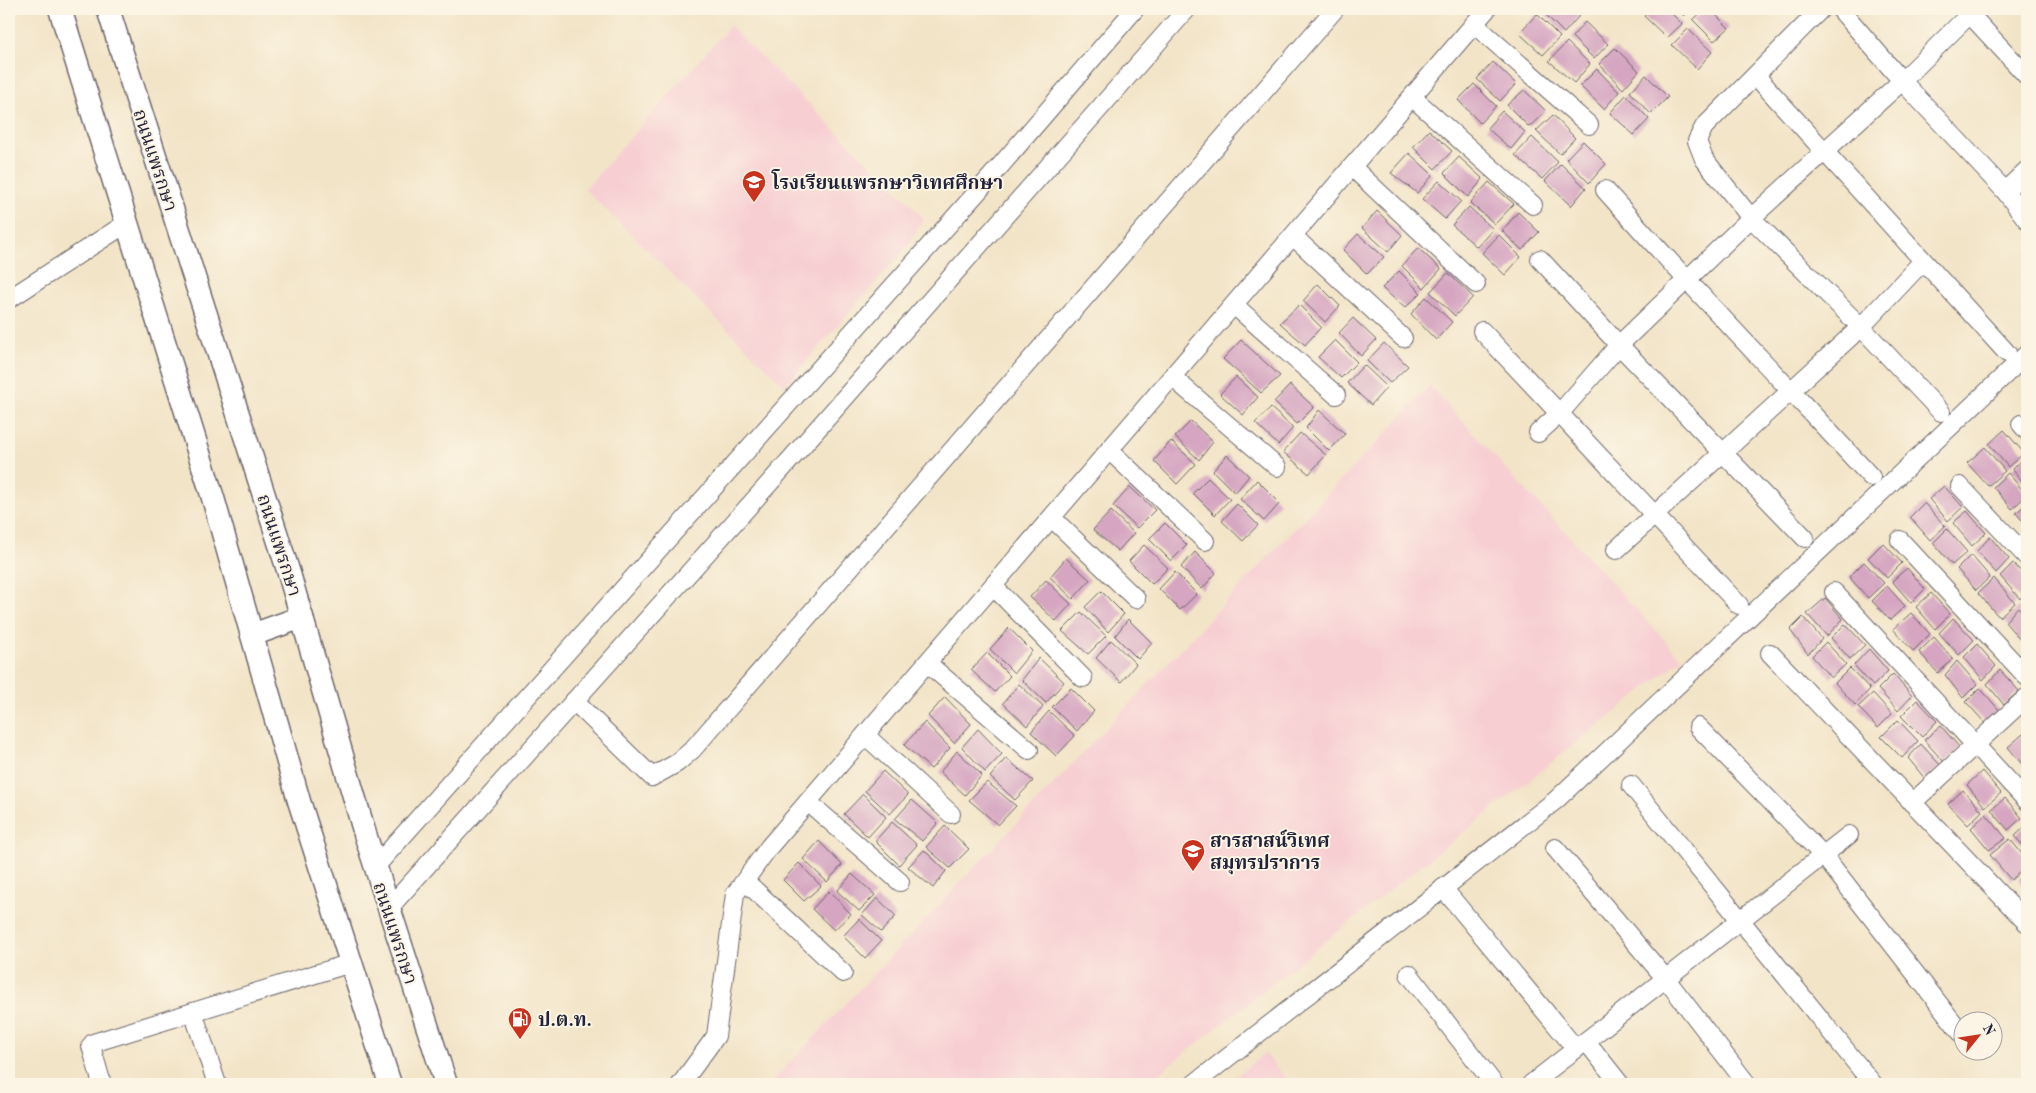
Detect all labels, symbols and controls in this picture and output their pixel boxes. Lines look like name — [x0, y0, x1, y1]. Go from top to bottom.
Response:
street label: ถนนแพรกษา — [128, 107, 179, 214]
school or university icon: โรงเรียนแพรกษาวิเทศศึกษา — [741, 169, 767, 203]
place label: โรงเรียนแพรกษาวิเทศศึกษา — [771, 169, 1003, 194]
street label: ถนนแพรกษา — [252, 492, 303, 599]
place label: สารสาสน์วิเทศ สมุทรปราการ — [1210, 829, 1330, 875]
school or university icon: สารสาสน์วิเทศ สมุทรปราการ — [1180, 838, 1206, 872]
street label: ถนนแพรกษา — [368, 880, 419, 987]
fuel station icon: ป.ต.ท. — [507, 1006, 533, 1040]
north arrow — [1954, 1010, 2004, 1060]
place label: ป.ต.ท. — [538, 1011, 592, 1031]
text: N — [1980, 1022, 1997, 1038]

